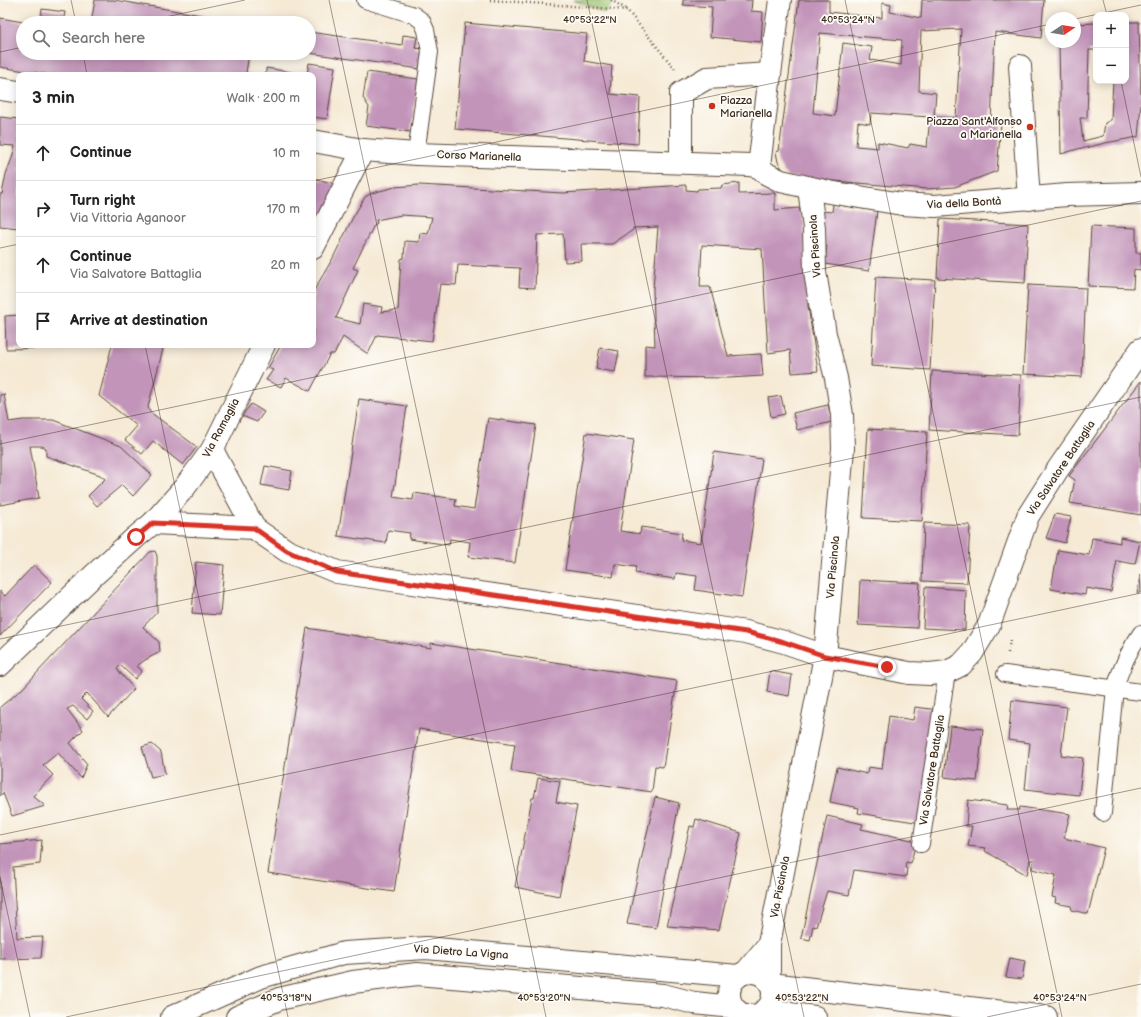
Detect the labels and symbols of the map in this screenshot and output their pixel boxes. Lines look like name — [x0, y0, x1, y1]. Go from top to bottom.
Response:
north arrow — [1045, 12, 1081, 48]
text: 40°53'22"N — [563, 14, 617, 26]
text: 40°53'24"N — [821, 14, 875, 26]
place label: Piazza Marianella — [720, 94, 772, 120]
marker: Piazza Marianella — [707, 101, 717, 111]
place label: Piazza Sant'Alfonso a Marianella — [926, 115, 1022, 141]
marker: Piazza Sant'Alfonso a Marianella — [1025, 122, 1035, 132]
street label: Corso Marianella — [436, 148, 522, 164]
street label: Via della Bontà — [926, 195, 1002, 211]
street label: Via Piscinola — [806, 214, 824, 278]
street label: Via Ramaglia — [200, 396, 242, 460]
street label: Via Salvatore Battaglia — [1024, 418, 1098, 518]
route start — [127, 528, 145, 546]
street label: Via Piscinola — [824, 535, 842, 599]
route end — [878, 658, 896, 676]
street label: Via Salvatore Battaglia — [917, 714, 947, 826]
street label: Via Piscinola — [768, 855, 792, 919]
street label: Via Dietro La Vigna — [413, 942, 509, 962]
text: 40°53'18"N — [260, 992, 312, 1004]
text: 40°53'20"N — [517, 992, 571, 1004]
text: 40°53'22"N — [775, 992, 829, 1004]
text: 40°53'24"N — [1033, 992, 1087, 1004]

